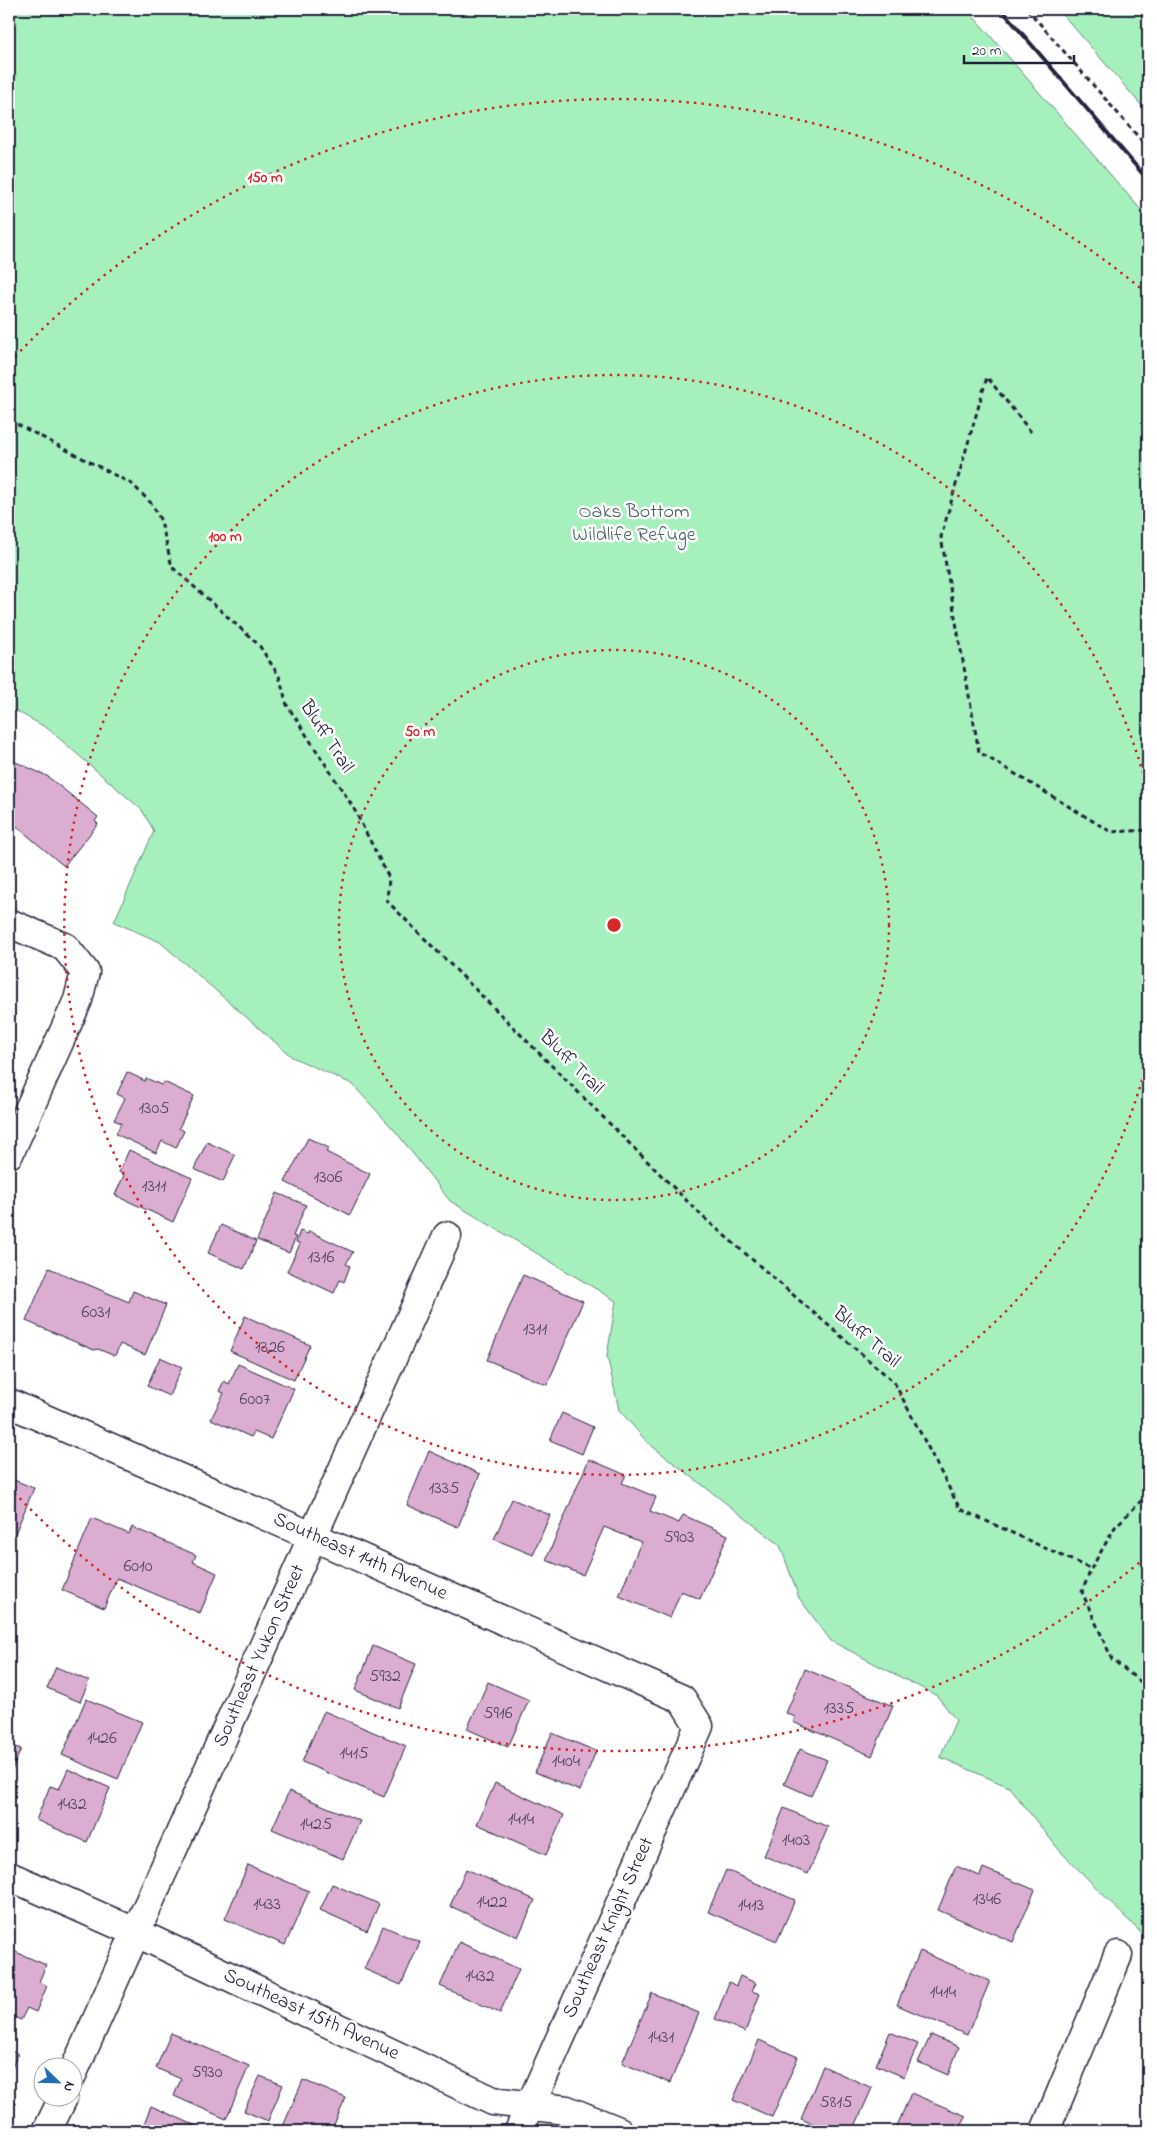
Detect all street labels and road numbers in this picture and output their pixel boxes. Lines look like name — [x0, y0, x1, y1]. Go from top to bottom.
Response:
street label: Bluff Trail — [291, 694, 360, 779]
street label: Bluff Trail — [531, 1023, 610, 1102]
street label: Bluff Trail — [825, 1300, 906, 1376]
street label: Southeast 14th Avenue — [268, 1505, 452, 1609]
street label: Southeast Yukon Street — [207, 1560, 314, 1752]
street label: Southeast Knight Street — [556, 1833, 663, 2024]
street label: Southeast 15th Avenue — [218, 1961, 404, 2069]

